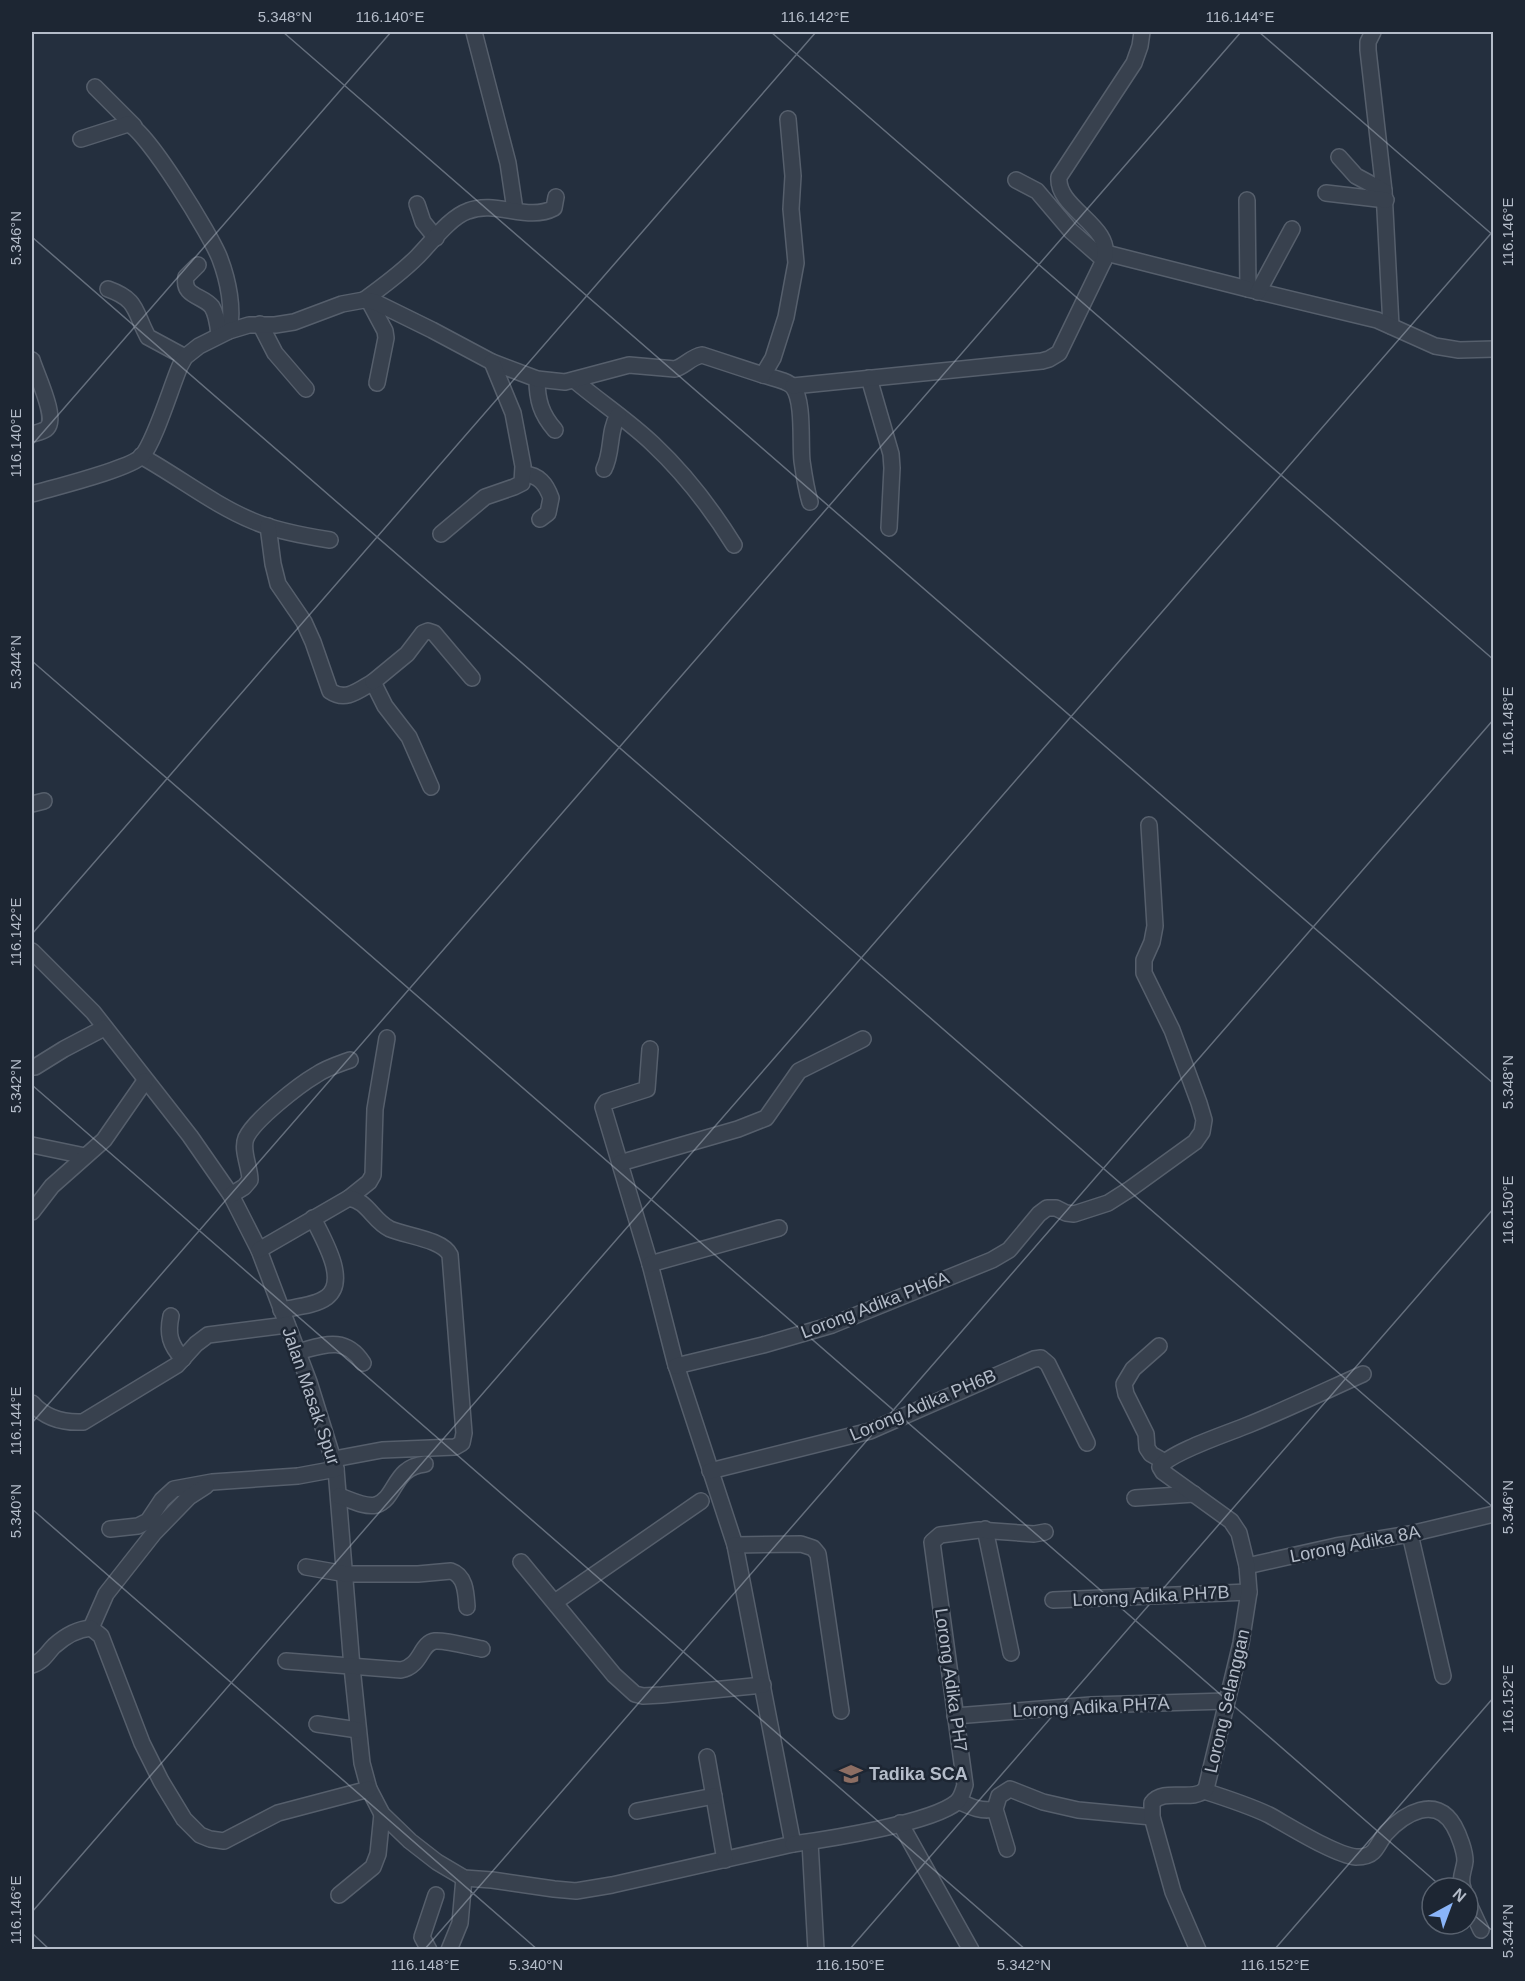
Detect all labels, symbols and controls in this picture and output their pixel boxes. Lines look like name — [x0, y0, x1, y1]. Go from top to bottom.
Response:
text: 5.348°N — [258, 8, 312, 25]
text: 116.140°E — [355, 8, 425, 25]
text: 116.142°E — [780, 8, 850, 25]
text: 116.144°E — [1205, 8, 1275, 25]
text: 116.146°E — [1499, 197, 1516, 267]
text: 5.346°N — [7, 211, 24, 265]
text: 116.140°E — [7, 408, 24, 478]
text: 5.344°N — [7, 635, 24, 689]
text: 116.148°E — [1499, 686, 1516, 756]
text: 116.142°E — [7, 897, 24, 967]
text: 5.348°N — [1499, 1055, 1516, 1109]
text: 5.342°N — [7, 1059, 24, 1113]
text: 116.150°E — [1499, 1175, 1516, 1245]
street label: Lorong Adika PH6A — [798, 1268, 952, 1342]
street label: Jalan Masak Spur — [278, 1325, 344, 1467]
street label: Lorong Adika PH6B — [847, 1365, 999, 1445]
text: 116.144°E — [7, 1386, 24, 1456]
text: 5.346°N — [1499, 1480, 1516, 1534]
text: 5.340°N — [7, 1484, 24, 1538]
street label: Lorong Adika 8A — [1288, 1522, 1422, 1566]
street label: Lorong Adika PH7B — [1072, 1582, 1230, 1610]
street label: Lorong Adika PH7 — [931, 1607, 971, 1753]
street label: Lorong Selanggan — [1201, 1627, 1253, 1775]
text: 116.152°E — [1499, 1664, 1516, 1734]
street label: Lorong Adika PH7A — [1012, 1693, 1170, 1721]
school or university icon: Tadika SCA — [838, 1761, 864, 1787]
place label: Tadika SCA — [869, 1764, 968, 1784]
text: 116.146°E — [7, 1875, 24, 1945]
north arrow — [1420, 1876, 1480, 1936]
text: N — [1450, 1885, 1469, 1905]
text: 5.344°N — [1499, 1904, 1516, 1958]
text: 116.148°E — [390, 1956, 460, 1973]
text: 5.340°N — [509, 1956, 563, 1973]
text: 116.150°E — [815, 1956, 885, 1973]
text: 5.342°N — [997, 1956, 1051, 1973]
text: 116.152°E — [1240, 1956, 1310, 1973]

